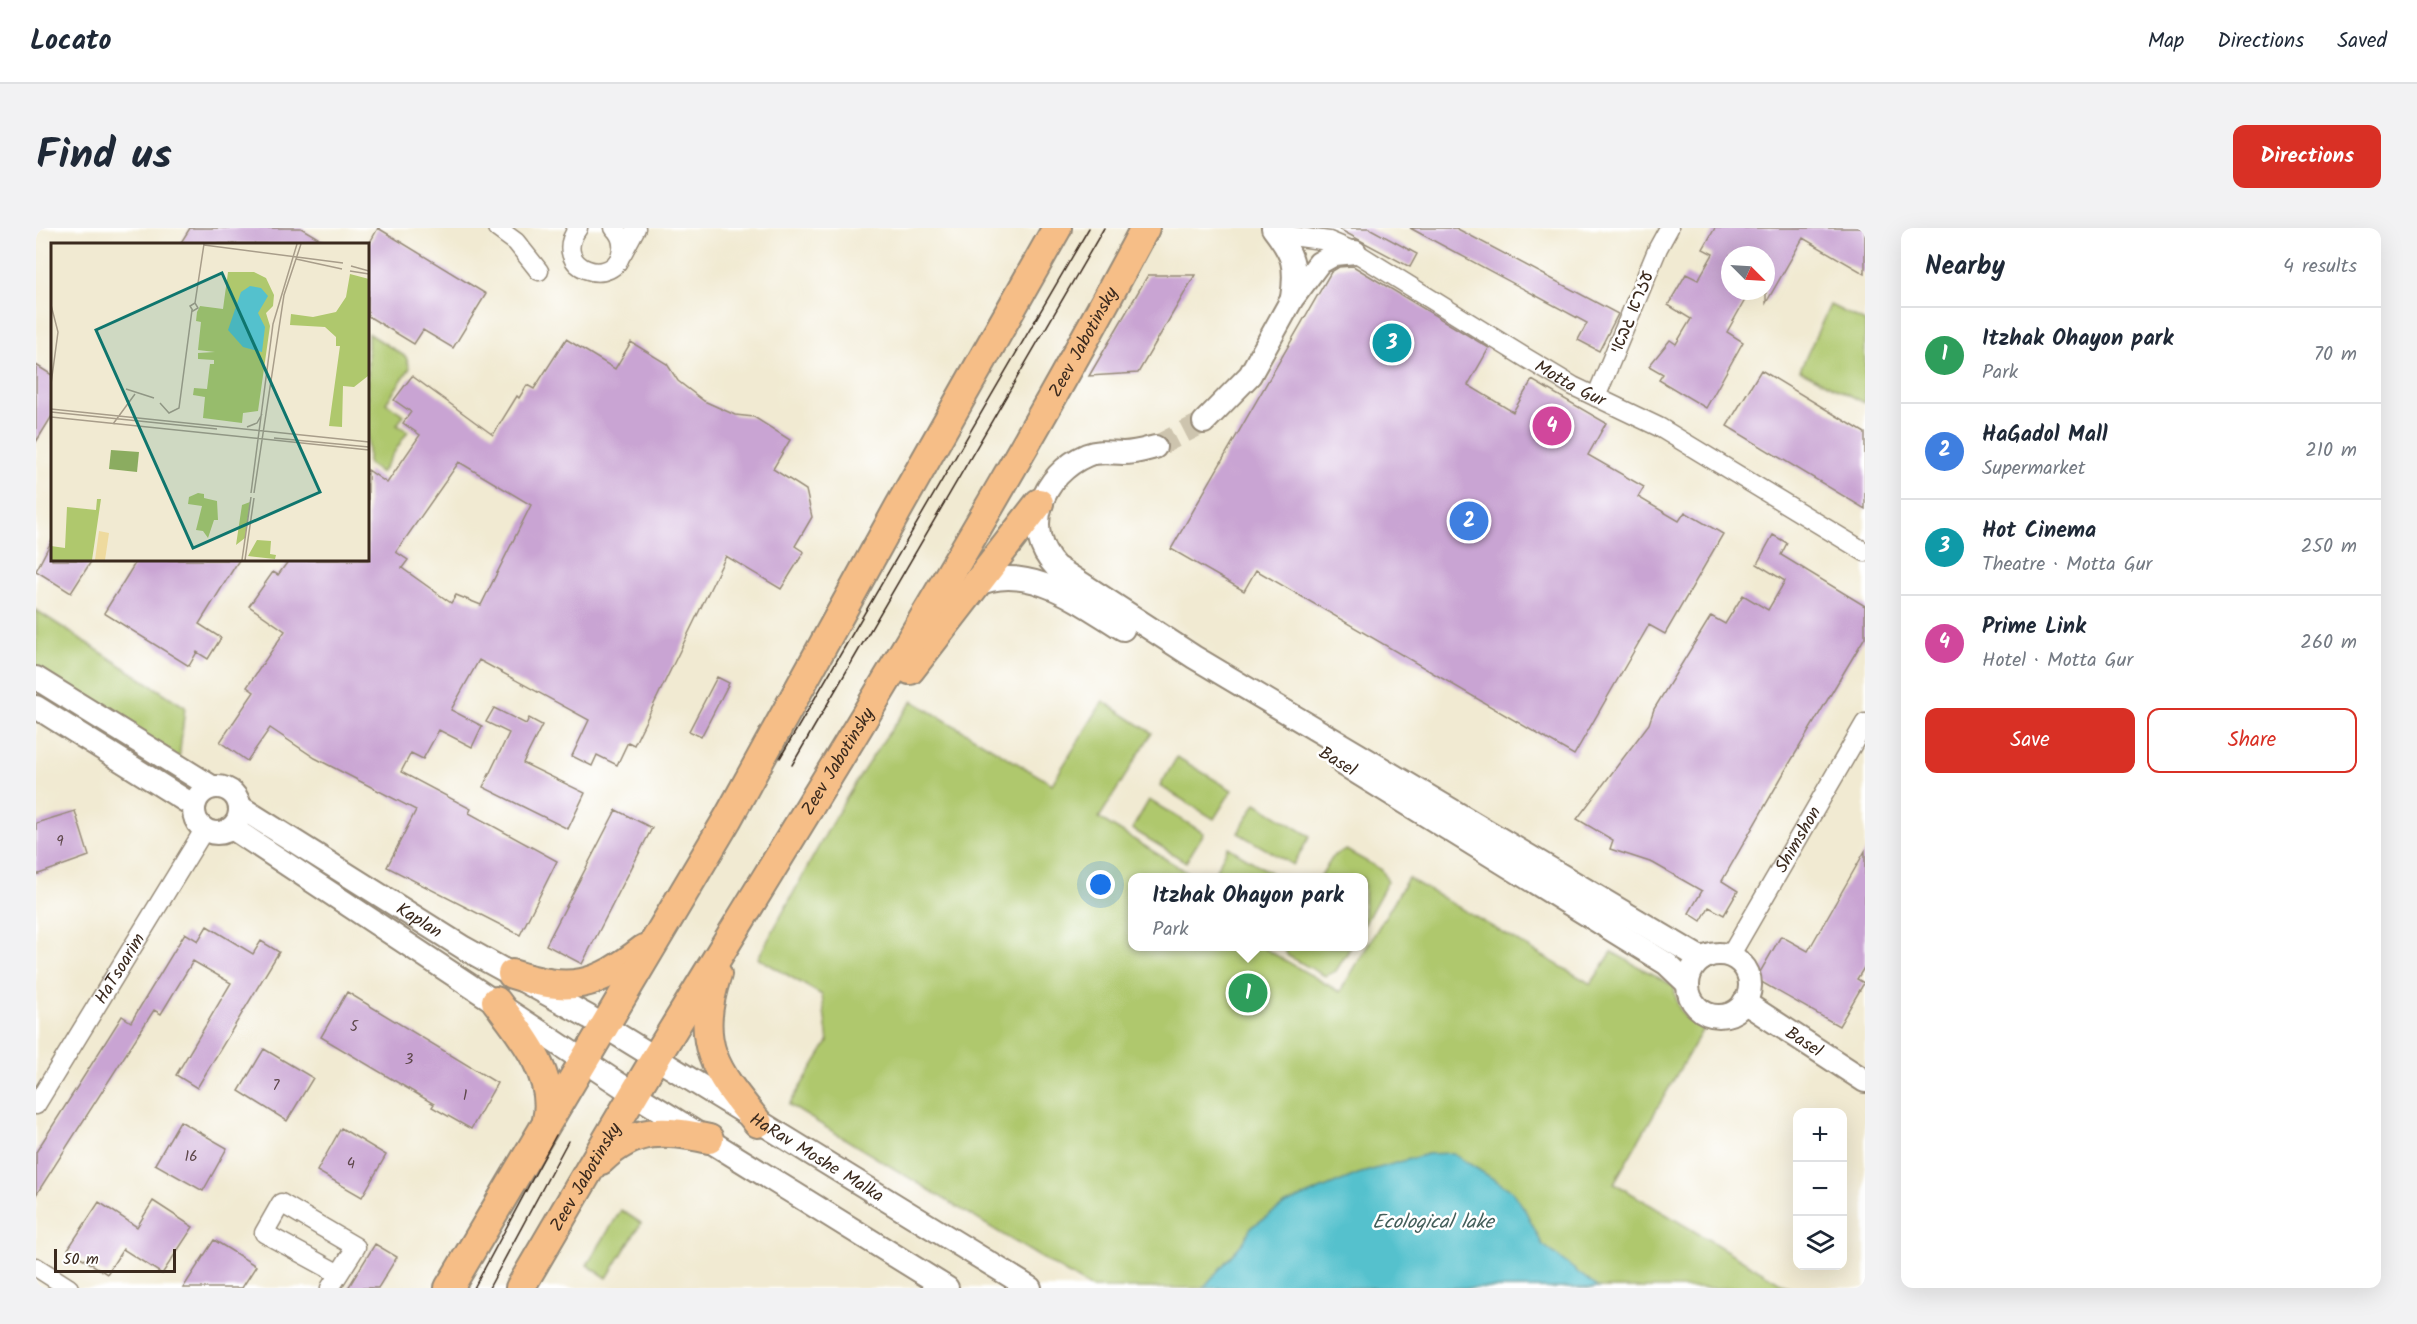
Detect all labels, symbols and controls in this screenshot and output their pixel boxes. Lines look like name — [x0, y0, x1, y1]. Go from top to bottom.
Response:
text: Locato — [30, 19, 111, 64]
text: Map — [2148, 25, 2184, 58]
text: Directions — [2217, 25, 2304, 58]
text: Saved — [2337, 25, 2387, 58]
text: Find us — [36, 123, 172, 190]
button: Directions — [2233, 125, 2381, 188]
inset map — [51, 243, 369, 561]
north arrow — [1721, 246, 1775, 300]
text: Nearby — [1925, 246, 2005, 288]
text: 4 results — [2283, 251, 2357, 283]
street label: עזרא גבאי — [1603, 267, 1662, 358]
street label: Zeev Jabotinsky — [1042, 282, 1127, 403]
pin: 3 — [1372, 320, 1412, 366]
text: Itzhak Ohayon park — [1982, 322, 2173, 357]
text: 1 — [1941, 339, 1948, 371]
text: 70 m — [2314, 339, 2357, 371]
street label: Motta Gur — [1528, 353, 1611, 416]
text: Park — [1982, 357, 2018, 389]
pin: 4 — [1532, 404, 1572, 448]
text: HaGadol Mall — [1982, 418, 2108, 453]
text: 2 — [1939, 435, 1950, 467]
text: 210 m — [2305, 435, 2357, 467]
text: Supermarket — [1982, 453, 2085, 485]
pin: 2 — [1450, 498, 1488, 544]
text: Hot Cinema — [1982, 514, 2096, 549]
text: 3 — [1939, 531, 1950, 563]
text: 250 m — [2301, 531, 2357, 563]
text: Theatre · Motta Gur — [1982, 549, 2152, 581]
text: Prime Link — [1982, 610, 2086, 645]
text: 4 — [1939, 627, 1950, 659]
text: 260 m — [2300, 627, 2357, 659]
text: Hotel · Motta Gur — [1982, 645, 2133, 677]
street label: Zeev Jabotinsky — [795, 702, 883, 822]
button: Save — [1925, 708, 2135, 773]
button: Share — [2147, 708, 2357, 773]
street label: Basel — [1313, 740, 1362, 785]
street label: Shimshon — [1768, 801, 1830, 879]
house number: 9 — [56, 830, 64, 854]
your location — [1086, 870, 1115, 899]
popup — [1128, 873, 1368, 951]
text: Itzhak Ohayon park — [1152, 879, 1344, 914]
street label: Kaplan — [390, 896, 448, 947]
text: Park — [1152, 914, 1189, 946]
street label: HaTsoarim — [88, 928, 154, 1011]
pin: 1 — [1228, 970, 1268, 1016]
house number: 5 — [350, 1015, 359, 1039]
street label: Basel — [1779, 1020, 1829, 1066]
house number: 3 — [405, 1048, 414, 1072]
house number: 7 — [273, 1074, 281, 1098]
house number: 1 — [463, 1084, 468, 1108]
street label: HaRav Moshe Malka — [743, 1106, 889, 1211]
map controls — [1793, 1108, 1847, 1270]
button: + — [1793, 1108, 1847, 1162]
street label: Zeev Jabotinsky — [543, 1117, 630, 1238]
house number: 16 — [184, 1145, 198, 1169]
house number: 4 — [347, 1152, 355, 1176]
button: − — [1793, 1162, 1847, 1216]
water label: Ecological lake — [1372, 1207, 1496, 1239]
button: layers — [1793, 1216, 1847, 1270]
scale bar — [54, 1246, 176, 1274]
text: 50 m — [63, 1247, 99, 1272]

